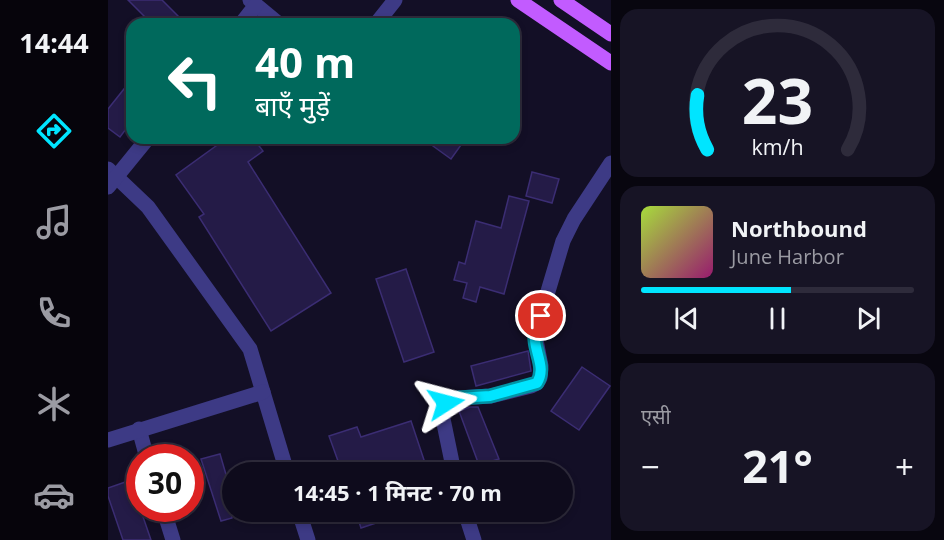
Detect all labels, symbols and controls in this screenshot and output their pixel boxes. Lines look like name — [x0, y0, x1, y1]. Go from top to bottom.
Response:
text: 14:44 — [19, 24, 89, 61]
text: 40 m — [255, 33, 355, 90]
icon: left — [156, 42, 234, 120]
text: 23 — [742, 57, 813, 142]
text: बाएँ मुड़ें — [255, 87, 330, 124]
icon: directions — [33, 110, 75, 152]
text: km/h — [751, 132, 804, 161]
icon: music — [33, 201, 75, 243]
text: Northbound — [731, 213, 867, 243]
text: June Harbor — [731, 243, 844, 270]
pin — [515, 290, 566, 341]
icon: phone — [33, 292, 75, 334]
icon: arrive — [524, 299, 557, 332]
icon: previous — [670, 302, 703, 335]
icon: pause — [761, 302, 794, 335]
icon: next — [852, 302, 885, 335]
position arrow — [414, 371, 478, 435]
icon: climate — [33, 383, 75, 425]
text: एसी — [641, 403, 671, 430]
text: 21° — [742, 435, 813, 496]
speed limit sign: 30 — [126, 444, 204, 522]
text: − — [641, 444, 660, 489]
text: + — [895, 444, 914, 489]
icon: car — [33, 474, 75, 516]
text: 14:45 · 1 मिनट · 70 m — [293, 477, 502, 507]

